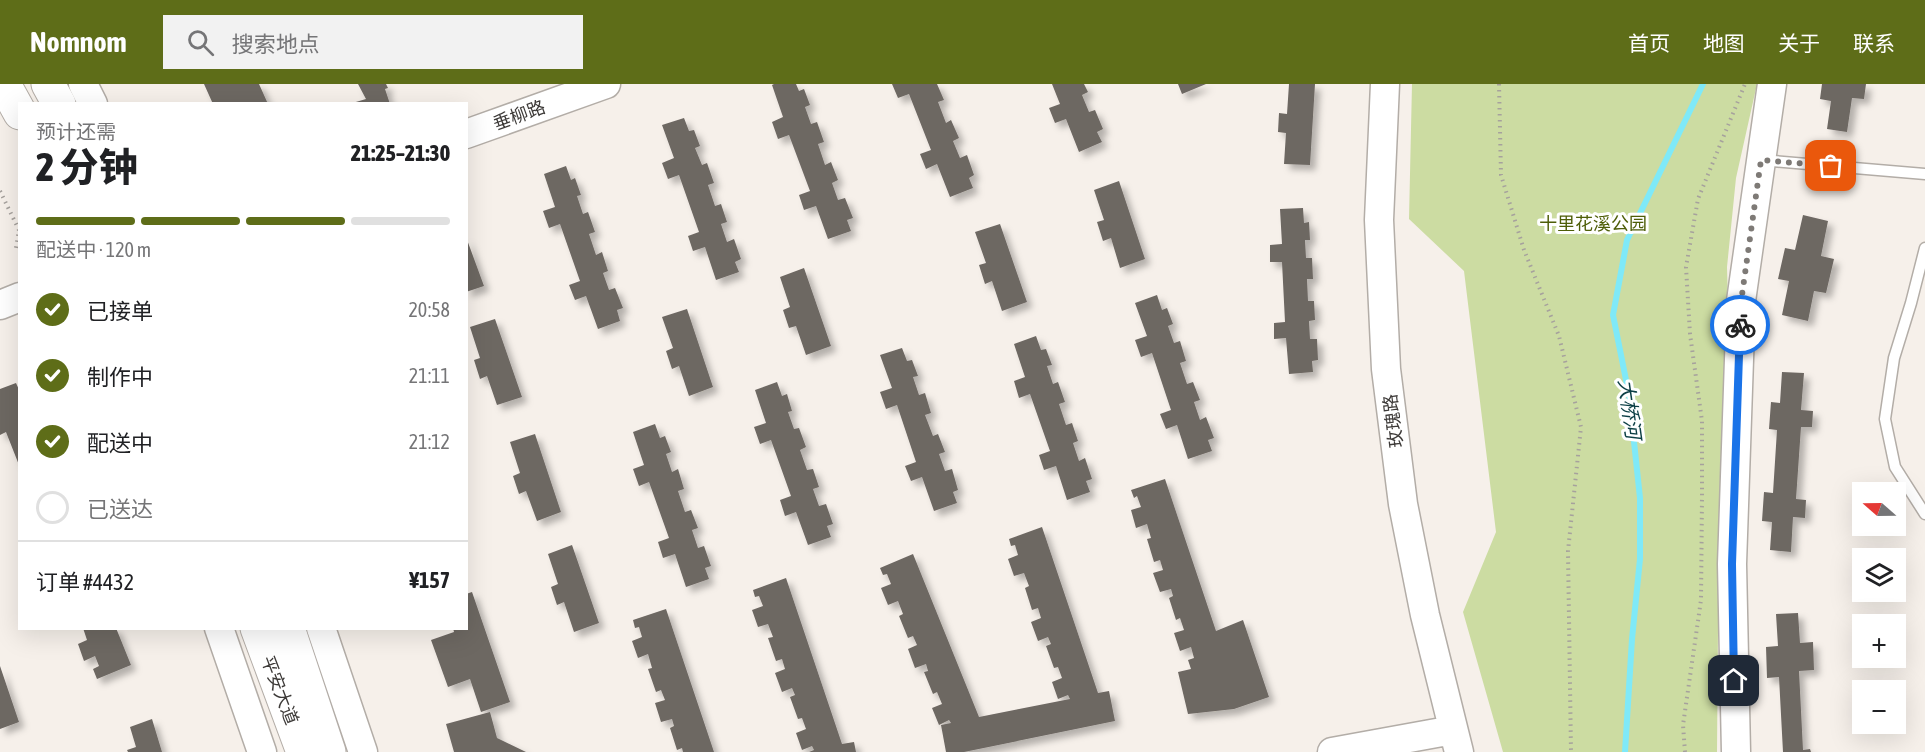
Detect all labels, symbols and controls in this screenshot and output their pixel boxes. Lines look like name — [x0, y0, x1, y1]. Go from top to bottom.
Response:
search box — [163, 15, 583, 69]
text: Nomnom — [30, 26, 127, 58]
icon: search — [184, 26, 217, 59]
text: 搜索地点 — [232, 31, 320, 57]
text: 首页 — [1628, 31, 1670, 55]
text: 地图 — [1703, 31, 1745, 55]
text: 关于 — [1778, 31, 1820, 55]
text: 联系 — [1853, 31, 1895, 55]
street label: 垂柳路 — [490, 96, 548, 134]
text: 预计还需 — [36, 120, 116, 143]
text: 21:25–21:30 — [351, 140, 450, 166]
pin — [1805, 140, 1856, 191]
text: 2 分钟 — [36, 145, 138, 189]
icon: bag — [1814, 149, 1847, 182]
park label: 十里花溪公园 — [1539, 213, 1647, 234]
text: 配送中 · 120 m — [36, 238, 151, 261]
icon: check — [36, 293, 69, 326]
courier — [1710, 295, 1770, 355]
text: 已接单 — [87, 298, 153, 324]
text: 20:58 — [408, 298, 450, 321]
icon: bike — [1724, 309, 1757, 342]
icon: check — [36, 359, 69, 392]
text: 制作中 — [87, 364, 153, 390]
text: 21:11 — [409, 364, 450, 387]
water label: 大桥河 — [1614, 378, 1646, 444]
street label: 玫瑰路 — [1379, 393, 1407, 449]
icon: check — [36, 425, 69, 458]
text: 配送中 — [87, 430, 153, 456]
text: 21:12 — [409, 430, 450, 453]
north arrow — [1852, 482, 1906, 536]
map controls — [1852, 482, 1906, 734]
text: 已送达 — [87, 496, 153, 522]
button: layers — [1852, 548, 1906, 602]
text: ¥157 — [409, 567, 450, 593]
text: 订单 #4432 — [36, 569, 134, 595]
button: + — [1852, 614, 1906, 668]
street label: 平安大道 — [257, 653, 303, 727]
pin — [1708, 655, 1759, 706]
icon: home — [1717, 664, 1750, 697]
button: − — [1852, 680, 1906, 734]

